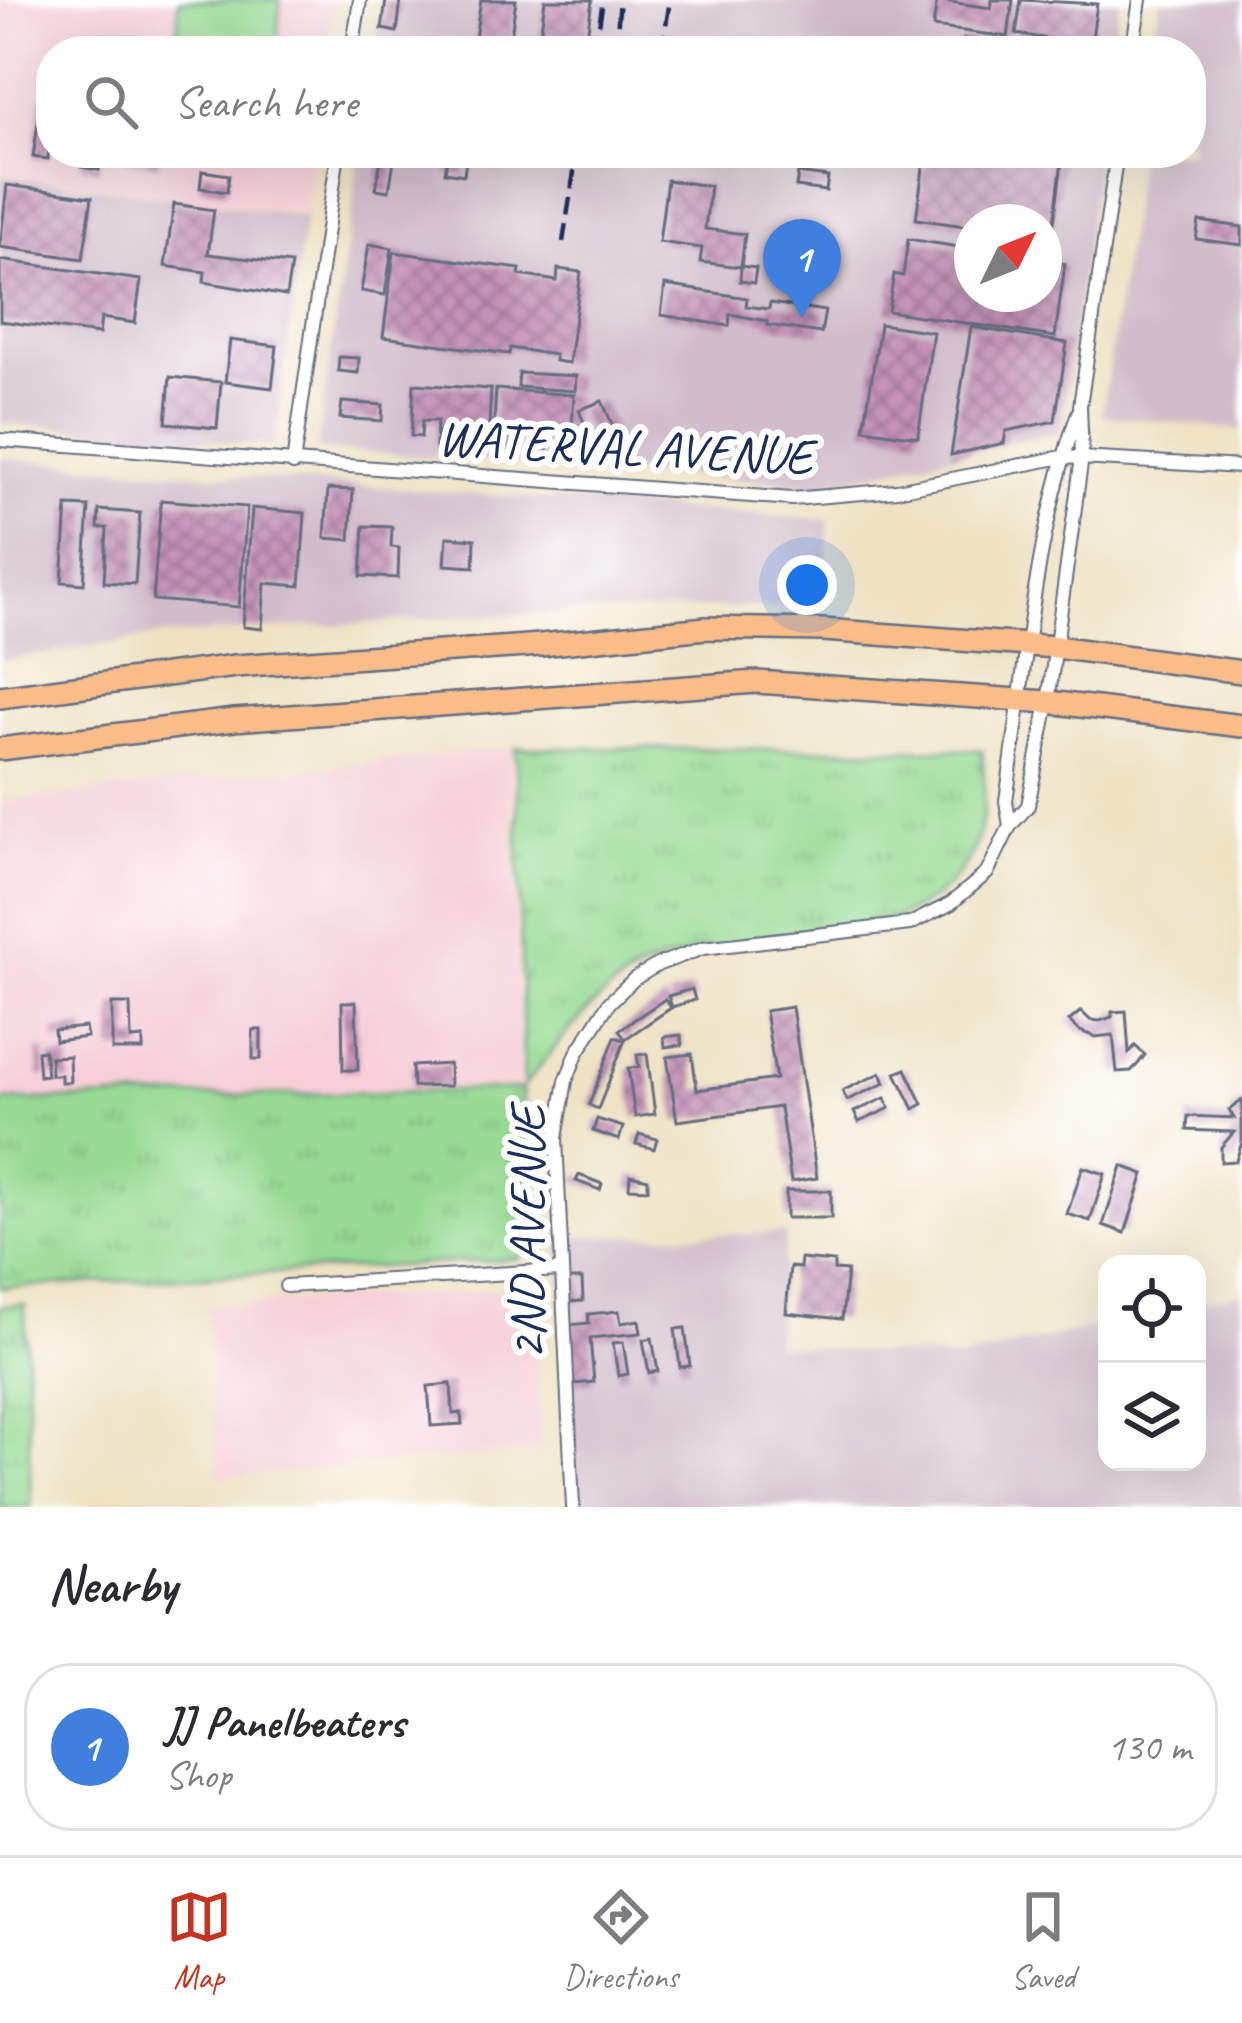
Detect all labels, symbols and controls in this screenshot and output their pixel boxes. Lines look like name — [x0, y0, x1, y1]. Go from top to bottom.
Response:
search box — [36, 36, 1206, 168]
icon: search — [78, 69, 144, 135]
text: Search here — [174, 74, 357, 131]
north arrow — [954, 204, 1062, 312]
pin: 1 — [763, 219, 841, 318]
street label: WATERVAL AVENUE — [436, 405, 820, 489]
your location — [777, 555, 837, 615]
street label: 2ND AVENUE — [495, 1100, 559, 1360]
map controls — [1098, 1255, 1206, 1471]
button: locate — [1098, 1255, 1206, 1363]
button: layers — [1098, 1363, 1206, 1471]
text: Nearby — [48, 1553, 176, 1617]
text: JJ Panelbeaters — [165, 1694, 405, 1751]
text: 1 — [81, 1723, 99, 1772]
text: 130 m — [1107, 1723, 1191, 1772]
text: Shop — [165, 1751, 231, 1800]
tab: Map — [166, 1884, 232, 1998]
tab: Directions — [564, 1884, 678, 1998]
tab: Saved — [1010, 1884, 1076, 1998]

